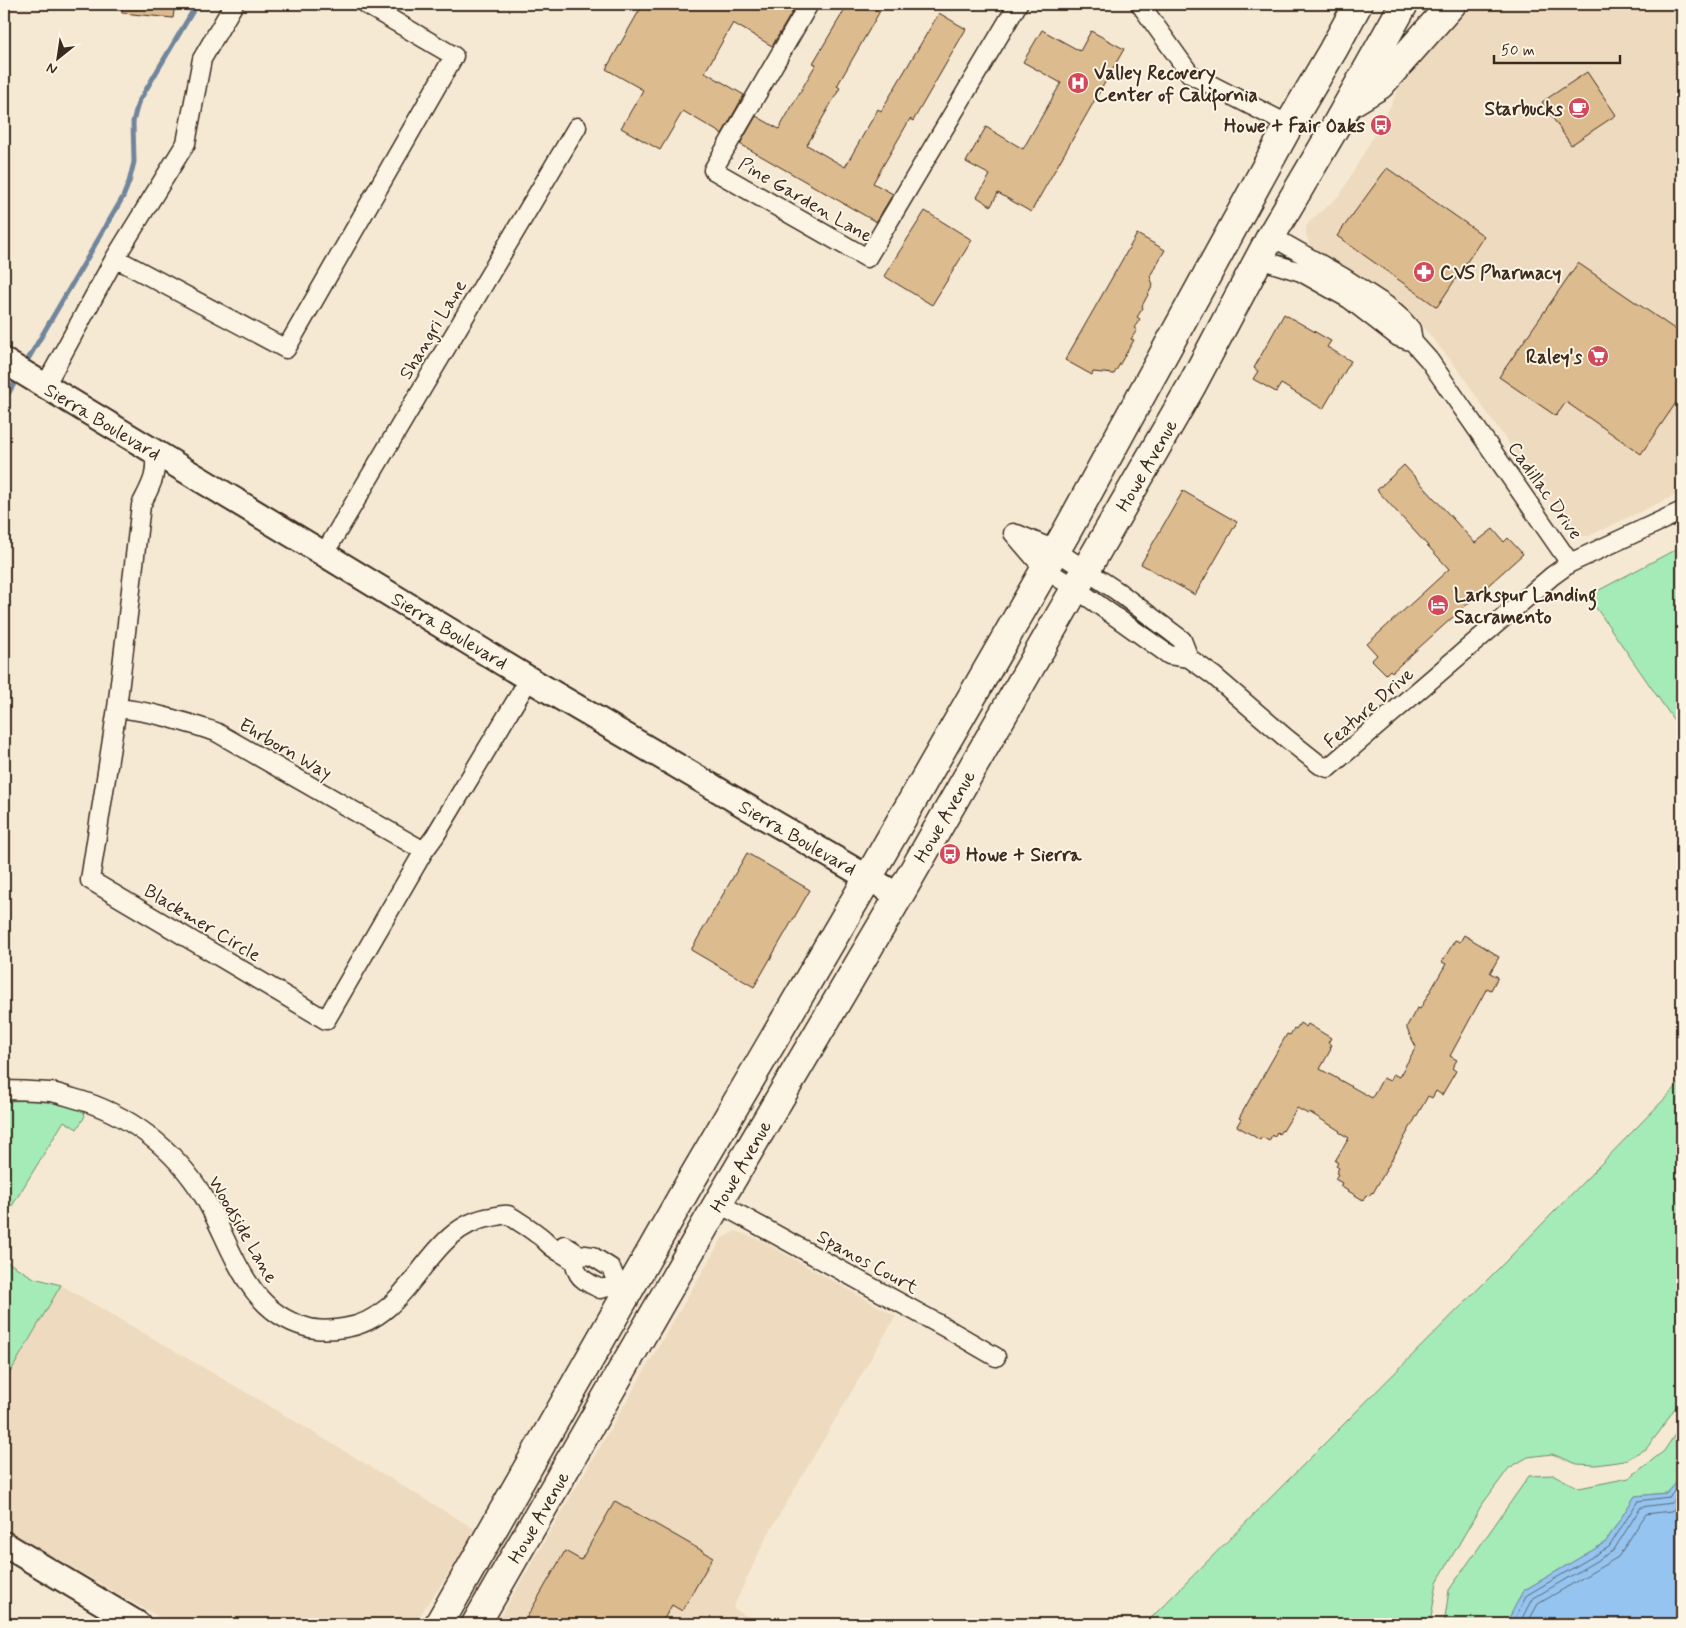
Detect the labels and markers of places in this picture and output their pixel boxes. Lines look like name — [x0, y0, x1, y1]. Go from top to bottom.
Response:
place label: Valley Recovery Center of California — [1094, 61, 1258, 111]
hospital icon: Valley Recovery Center of California — [1066, 71, 1090, 95]
cafe icon: Starbucks — [1567, 96, 1591, 120]
place label: Starbucks — [1485, 97, 1564, 122]
bus stop icon: Howe + Fair Oaks — [1369, 113, 1393, 137]
place label: Howe + Fair Oaks — [1224, 114, 1365, 139]
pharmacy icon: CVS Pharmacy — [1412, 260, 1436, 284]
place label: CVS Pharmacy — [1440, 261, 1561, 286]
supermarket icon: Raley's — [1586, 344, 1610, 368]
place label: Raley's — [1526, 345, 1583, 370]
place label: Larkspur Landing Sacramento — [1454, 583, 1597, 630]
hotel icon: Larkspur Landing Sacramento — [1426, 593, 1450, 617]
bus stop icon: Howe + Sierra — [938, 842, 962, 866]
place label: Howe + Sierra — [966, 843, 1082, 868]

